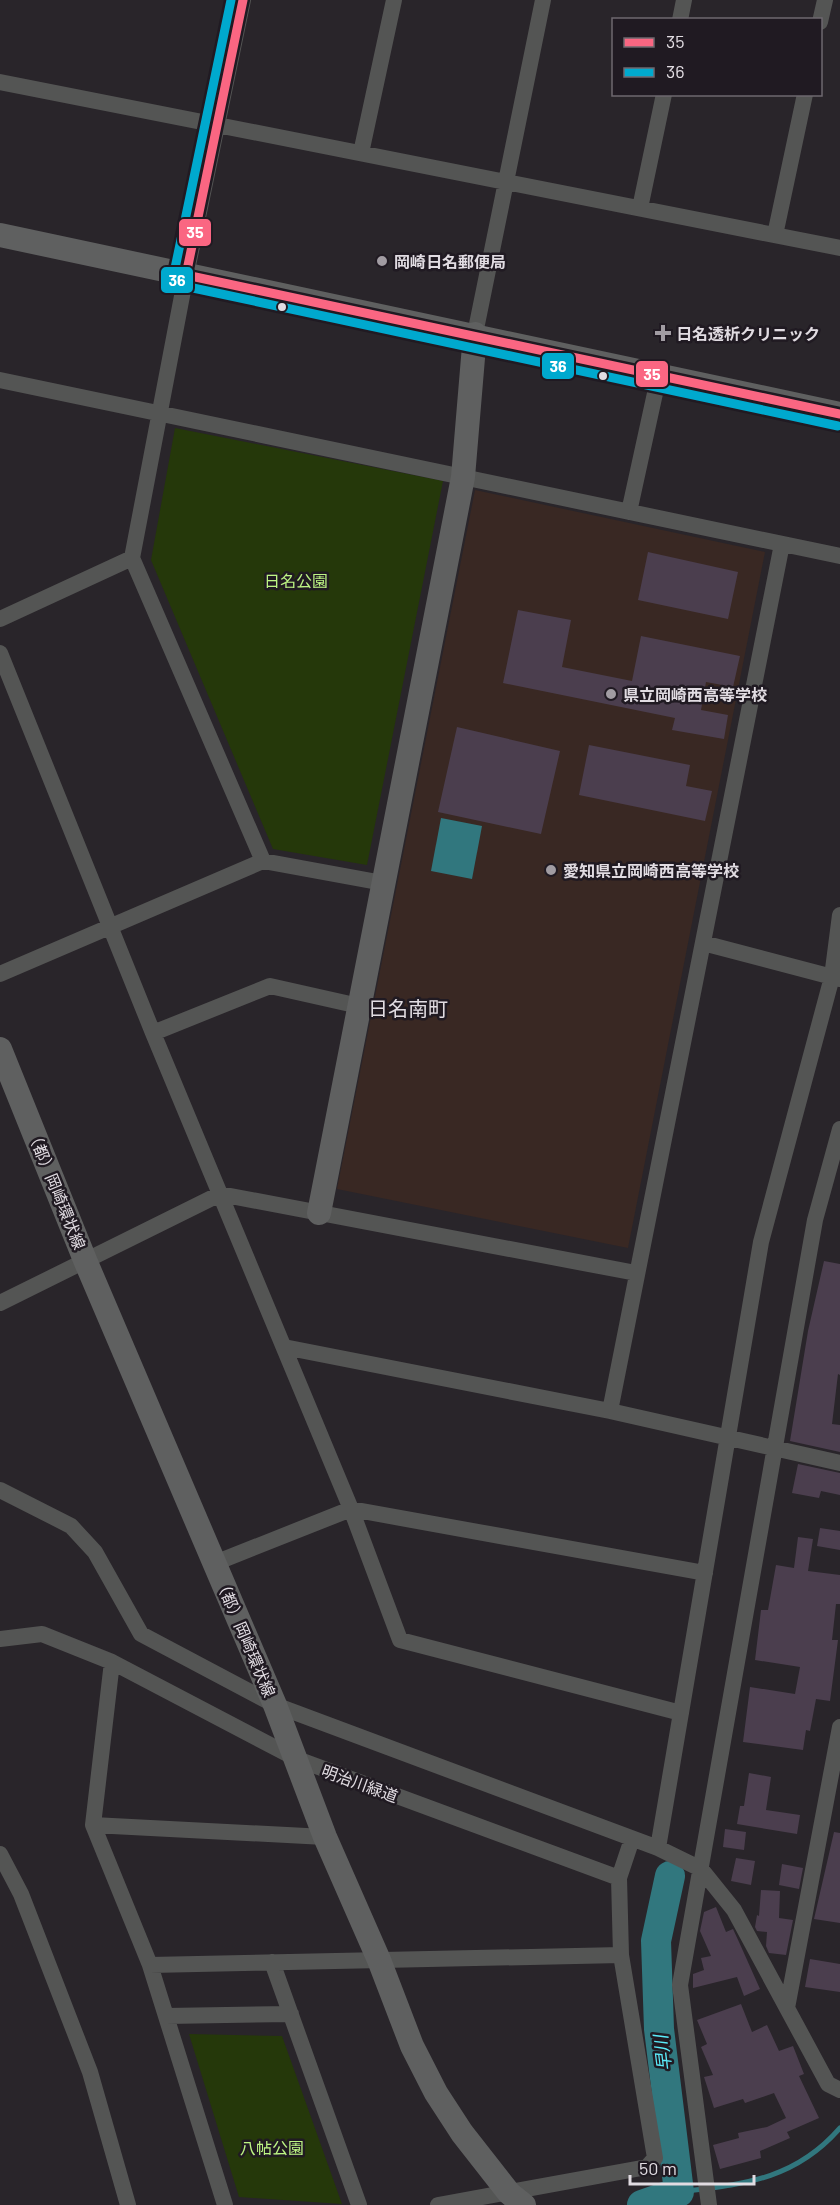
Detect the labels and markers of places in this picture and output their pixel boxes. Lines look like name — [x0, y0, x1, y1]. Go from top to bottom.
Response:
place label: 岡崎日名郵便局 — [394, 252, 506, 271]
marker: 岡崎日名郵便局 — [375, 254, 389, 268]
unlabelled marker — [276, 301, 288, 313]
marker: 日名透析クリニック — [654, 324, 672, 342]
place label: 日名透析クリニック — [676, 324, 820, 343]
unlabelled marker — [597, 370, 609, 382]
place label: 県立岡崎西高等学校 — [623, 685, 767, 704]
marker: 県立岡崎西高等学校 — [604, 687, 618, 701]
place label: 愛知県立岡崎西高等学校 — [563, 861, 739, 880]
marker: 愛知県立岡崎西高等学校 — [544, 863, 558, 877]

